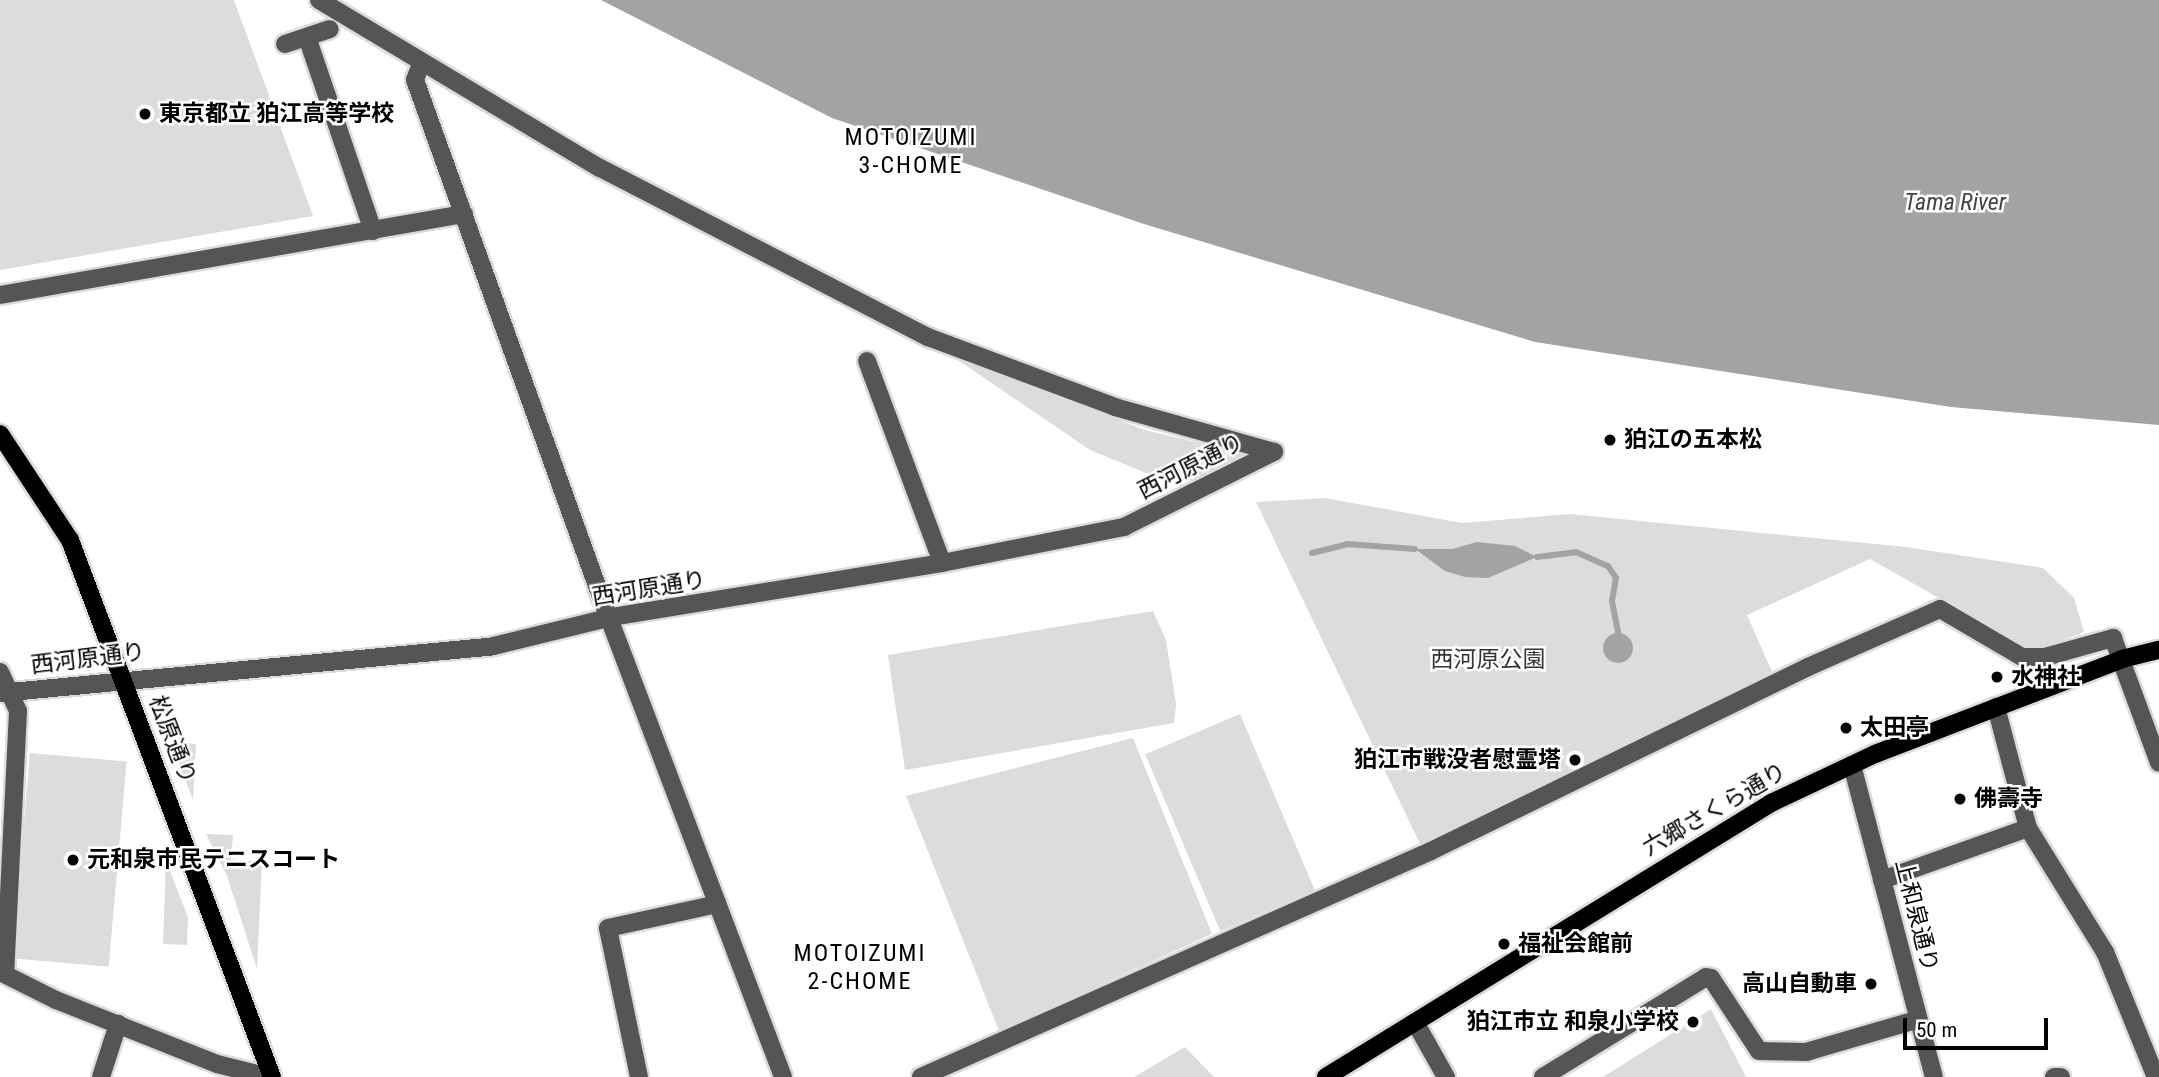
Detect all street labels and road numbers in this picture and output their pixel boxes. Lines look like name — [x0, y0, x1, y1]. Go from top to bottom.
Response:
street label: 西河原通り — [1134, 429, 1248, 505]
street label: 西河原通り — [590, 566, 708, 612]
street label: 西河原通り — [29, 638, 147, 680]
street label: 松原通り — [143, 692, 201, 788]
street label: 六郷さくら通り — [1638, 758, 1792, 862]
street label: 上和泉通り — [1889, 857, 1943, 975]

